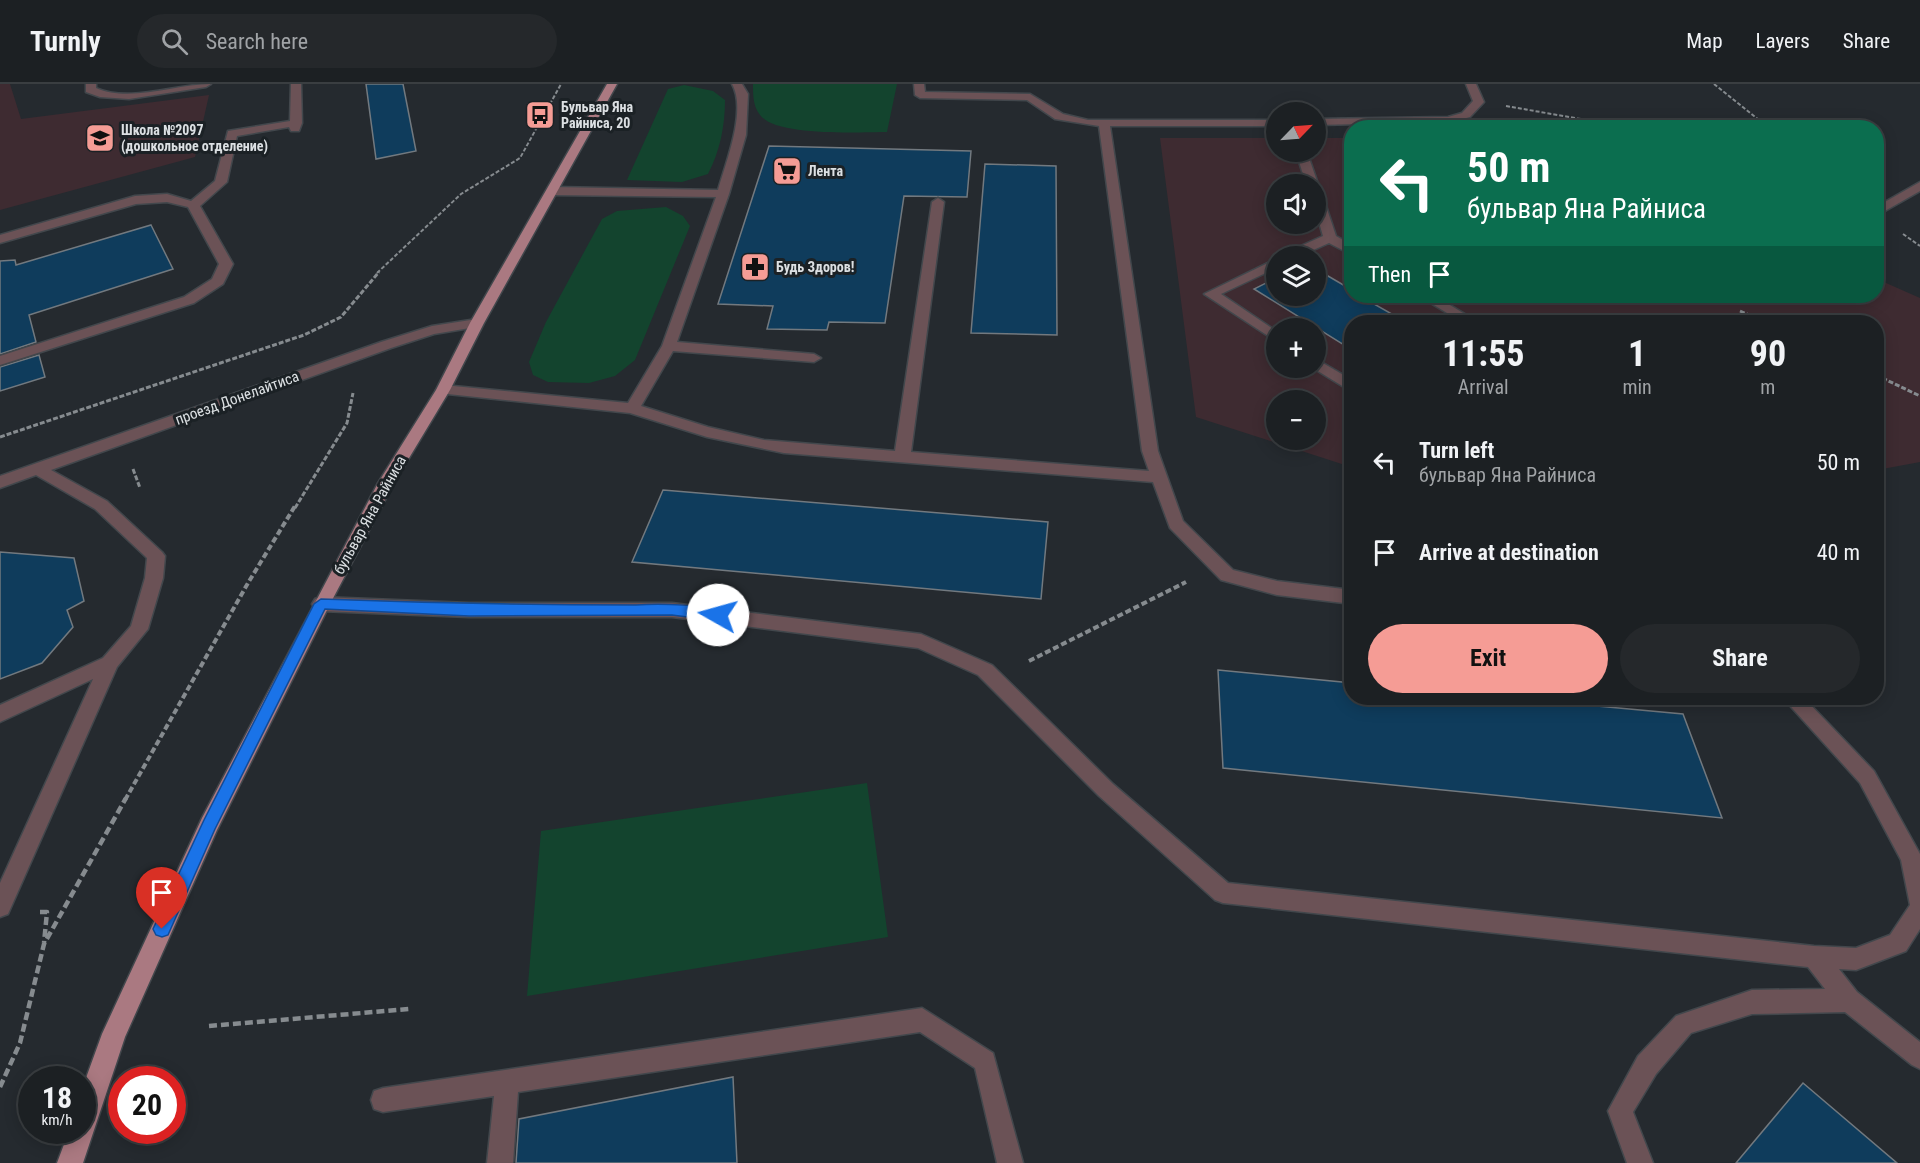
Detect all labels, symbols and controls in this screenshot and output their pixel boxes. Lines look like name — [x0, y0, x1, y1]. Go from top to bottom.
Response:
search box — [137, 14, 557, 68]
text: Turnly — [30, 25, 101, 58]
icon: search — [158, 25, 191, 58]
text: Search here — [206, 29, 308, 54]
text: Map — [1686, 29, 1723, 53]
text: Layers — [1756, 29, 1810, 53]
text: Share — [1843, 29, 1890, 53]
bus stop icon: Бульвар Яна Райниса, 20 — [524, 99, 556, 131]
place label: Бульвар Яна Райниса, 20 — [561, 99, 634, 131]
north arrow — [1266, 102, 1326, 162]
map controls — [1266, 102, 1326, 450]
school or university icon: Школа №2097 (дошкольное отделение) — [84, 122, 116, 154]
place label: Школа №2097 (дошкольное отделение) — [121, 122, 268, 155]
text: 50 m — [1467, 143, 1550, 192]
icon: left — [1368, 144, 1446, 222]
supermarket icon: Лента — [771, 155, 803, 187]
place label: Лента — [808, 163, 844, 179]
button: sound — [1266, 174, 1326, 234]
text: бульвар Яна Райниса — [1467, 193, 1706, 225]
button: layers — [1266, 246, 1326, 306]
pharmacy icon: Будь Здоров! — [739, 251, 771, 283]
icon: arrive — [1423, 258, 1456, 291]
place label: Будь Здоров! — [776, 259, 854, 275]
text: Then — [1368, 262, 1411, 287]
button: + — [1266, 318, 1326, 378]
text: 11:55 — [1442, 333, 1525, 375]
text: 1 — [1628, 333, 1646, 375]
text: 90 — [1750, 333, 1786, 375]
street label: проезд Донелайтиса — [173, 367, 301, 429]
text: Arrival — [1458, 375, 1509, 399]
text: min — [1622, 375, 1652, 399]
text: m — [1760, 375, 1775, 399]
button: − — [1266, 390, 1326, 450]
text: Turn left — [1419, 438, 1494, 463]
icon: left — [1368, 446, 1401, 479]
text: 50 m — [1817, 450, 1860, 475]
street label: бульвар Яна Райниса — [330, 453, 410, 577]
text: бульвар Яна Райниса — [1419, 463, 1596, 487]
icon: arrive — [1368, 536, 1401, 569]
text: Arrive at destination — [1419, 540, 1599, 565]
text: 40 m — [1817, 540, 1860, 565]
position arrow — [686, 583, 750, 647]
button: Exit — [1368, 624, 1608, 693]
button: Share — [1620, 624, 1860, 693]
pin — [136, 867, 187, 929]
icon: arrive — [145, 876, 178, 909]
speed limit sign: 20 — [108, 1066, 186, 1144]
text: 18 — [42, 1080, 72, 1115]
text: km/h — [42, 1111, 72, 1129]

